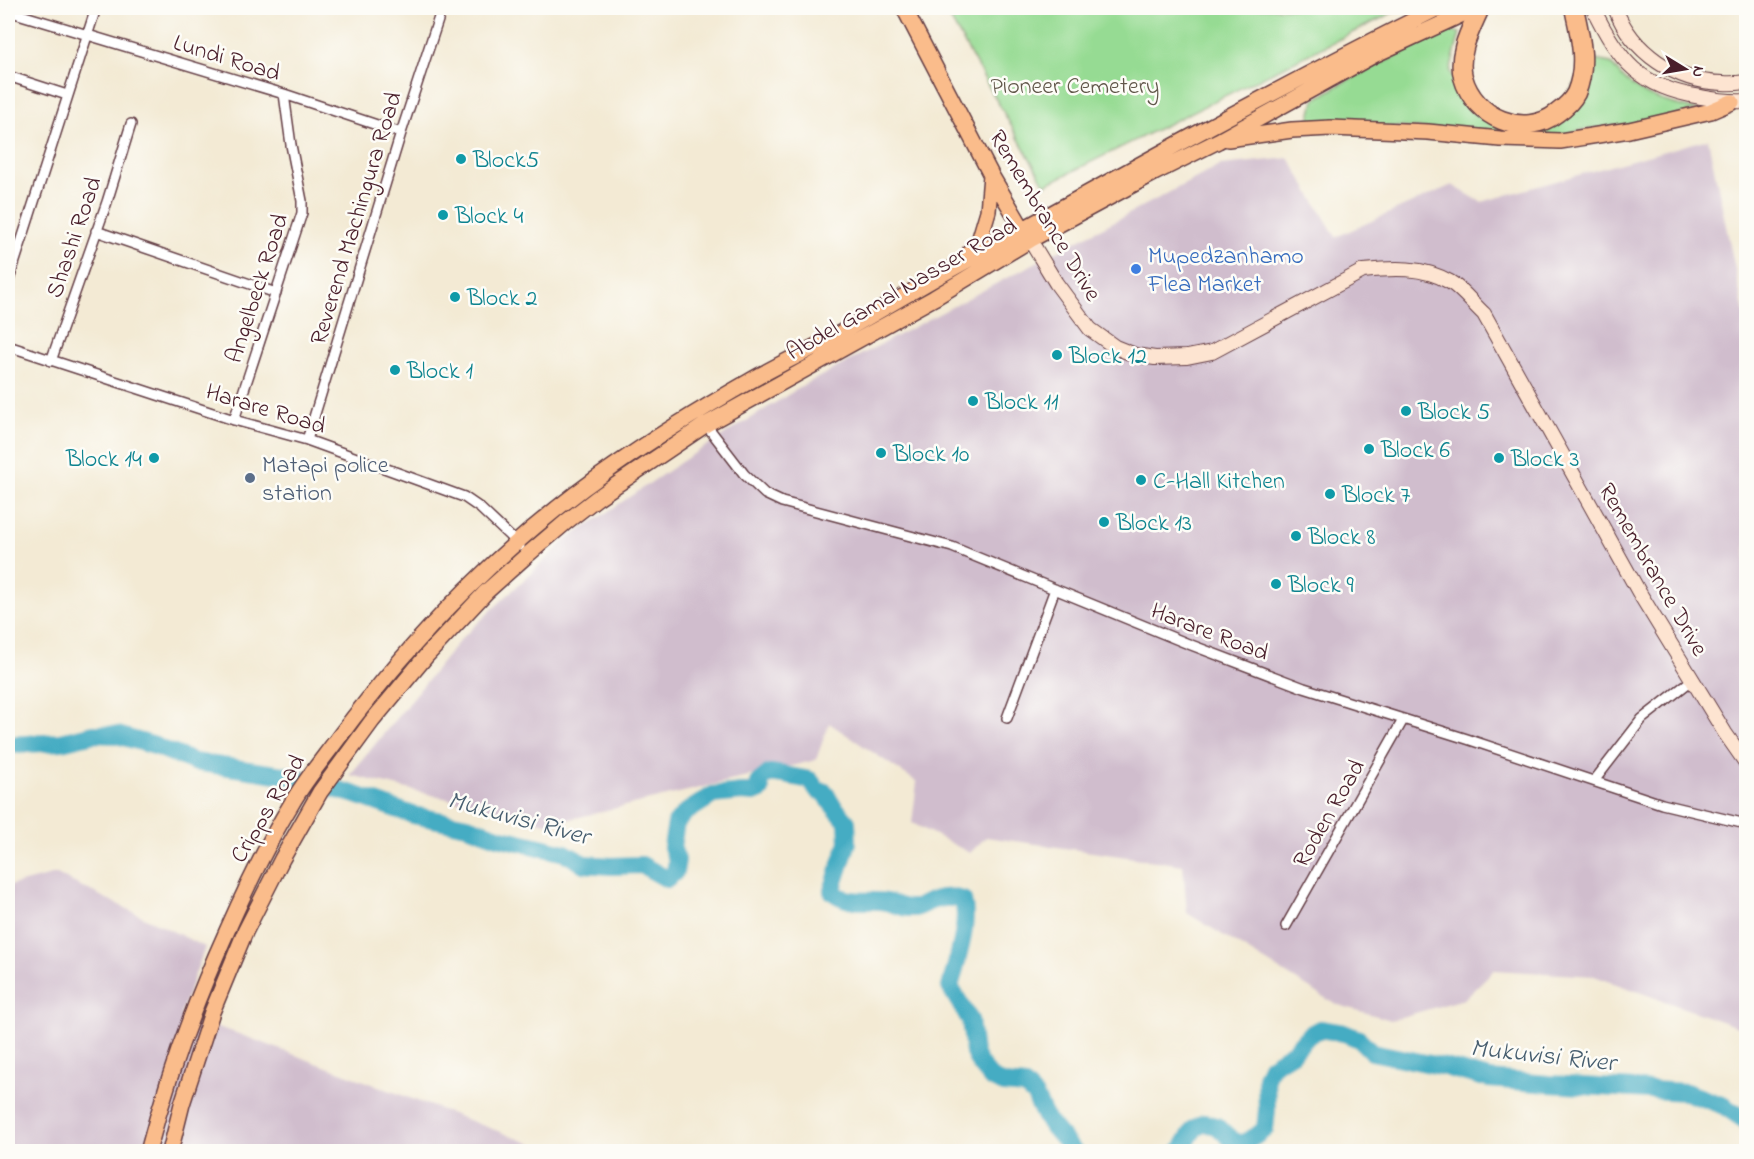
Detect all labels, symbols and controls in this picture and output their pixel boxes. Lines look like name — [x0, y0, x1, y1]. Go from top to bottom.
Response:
street label: Lundi Road — [168, 27, 285, 92]
north arrow — [1655, 39, 1715, 99]
text: N — [1685, 64, 1711, 79]
park label: Pioneer Cemetery — [991, 70, 1159, 106]
street label: Reverend Machingura Road — [302, 87, 413, 350]
street label: Remembrance Drive — [979, 124, 1109, 309]
place label: Block5 — [472, 144, 539, 179]
marker: Block5 — [454, 152, 468, 166]
street label: Shashi Road — [38, 172, 113, 303]
place label: Block 4 — [454, 200, 523, 235]
marker: Block 4 — [436, 208, 450, 222]
street label: Angelbeck Road — [218, 209, 299, 368]
street label: Abdel Gamal Nasser Road — [780, 209, 1025, 371]
place label: Mupedzanhamo Flea Market — [1147, 240, 1304, 303]
marker: Mupedzanhamo Flea Market — [1129, 262, 1143, 276]
place label: Block 2 — [466, 282, 537, 317]
marker: Block 2 — [448, 290, 462, 304]
place label: Block 12 — [1068, 340, 1147, 375]
marker: Block 12 — [1050, 348, 1064, 362]
place label: Block 1 — [406, 355, 473, 390]
marker: Block 1 — [388, 363, 402, 377]
street label: Harare Road — [201, 376, 330, 445]
place label: Block 11 — [984, 386, 1059, 421]
marker: Block 11 — [966, 394, 980, 408]
place label: Block 5 — [1417, 396, 1490, 431]
marker: Block 5 — [1399, 404, 1413, 418]
place label: Block 6 — [1380, 434, 1450, 469]
place label: Block 10 — [892, 438, 969, 473]
marker: Block 6 — [1362, 442, 1376, 456]
place label: Block 14 — [65, 443, 142, 478]
place label: Block 3 — [1510, 443, 1579, 478]
marker: Block 10 — [874, 446, 888, 460]
place label: Matapi police station — [262, 449, 389, 512]
marker: Block 14 — [147, 451, 161, 465]
marker: Block 3 — [1492, 451, 1506, 465]
place label: C-Hall Kitchen — [1153, 465, 1285, 500]
marker: Matapi police station — [243, 471, 257, 485]
marker: C-Hall Kitchen — [1134, 473, 1148, 487]
street label: Remembrance Drive — [1588, 477, 1716, 663]
place label: Block 7 — [1341, 479, 1410, 514]
marker: Block 7 — [1323, 487, 1337, 501]
place label: Block 13 — [1115, 507, 1192, 542]
marker: Block 13 — [1097, 515, 1111, 529]
place label: Block 8 — [1307, 521, 1375, 556]
marker: Block 8 — [1289, 529, 1303, 543]
place label: Block 9 — [1287, 569, 1354, 604]
marker: Block 9 — [1269, 577, 1283, 591]
street label: Harare Road — [1145, 595, 1274, 672]
street label: Cripps Road — [223, 748, 316, 870]
street label: Roden Road — [1285, 753, 1376, 875]
water label: Mukuvisi River — [443, 783, 596, 858]
water label: Mukuvisi River — [1468, 1030, 1620, 1084]

